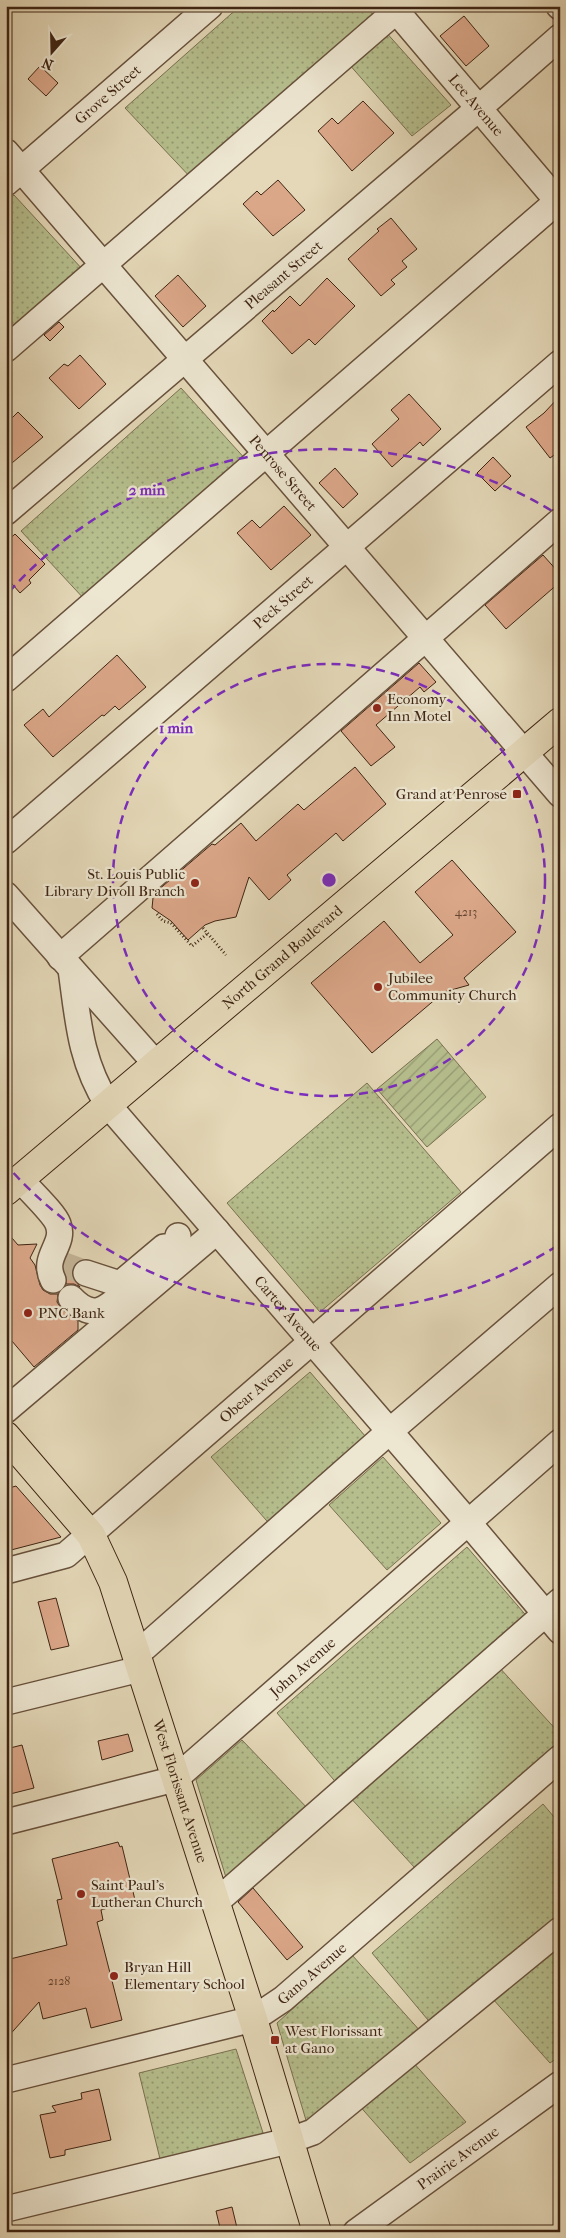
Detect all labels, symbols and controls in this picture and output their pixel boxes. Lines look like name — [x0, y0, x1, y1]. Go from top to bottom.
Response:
north arrow — [28, 28, 78, 78]
text: N — [39, 54, 56, 74]
street label: Grove Street — [71, 61, 145, 128]
street label: Lee Avenue — [445, 70, 508, 140]
street label: Pleasant Street — [241, 236, 327, 313]
street label: Penrose Street — [245, 431, 321, 515]
text: 2 min — [129, 481, 166, 499]
street label: Peck Street — [249, 571, 317, 633]
place label: Economy Inn Motel — [387, 690, 451, 725]
marker: Economy Inn Motel — [371, 702, 383, 714]
text: 1 min — [159, 719, 193, 737]
place label: Grand at Penrose — [396, 785, 508, 803]
marker: Grand at Penrose — [511, 788, 523, 800]
place label: St. Louis Public Library Divoll Branch — [44, 865, 186, 900]
centre of rings — [320, 871, 338, 889]
marker: St. Louis Public Library Divoll Branch — [189, 877, 201, 889]
street label: North Grand Boulevard — [219, 901, 347, 1013]
house number: 4213 — [455, 905, 477, 919]
place label: Jubilee Community Church — [387, 969, 517, 1004]
marker: Jubilee Community Church — [372, 981, 384, 993]
street label: Carter Avenue — [251, 1272, 326, 1356]
place label: PNC Bank — [38, 1304, 105, 1322]
marker: PNC Bank — [22, 1307, 34, 1319]
street label: Obear Avenue — [216, 1352, 297, 1427]
street label: John Avenue — [265, 1633, 340, 1702]
street label: West Florissant Avenue — [148, 1716, 212, 1866]
place label: Saint Paul's Lutheran Church — [91, 1876, 204, 1911]
marker: Saint Paul's Lutheran Church — [75, 1888, 87, 1900]
street label: Gano Avenue — [274, 1938, 351, 2009]
place label: Bryan Hill Elementary School — [124, 1958, 245, 1993]
marker: Bryan Hill Elementary School — [108, 1970, 120, 1982]
house number: 2128 — [48, 1974, 70, 1988]
place label: West Florissant at Gano — [284, 2022, 383, 2057]
marker: West Florissant at Gano — [269, 2034, 281, 2046]
street label: Prairie Avenue — [414, 2122, 503, 2194]

